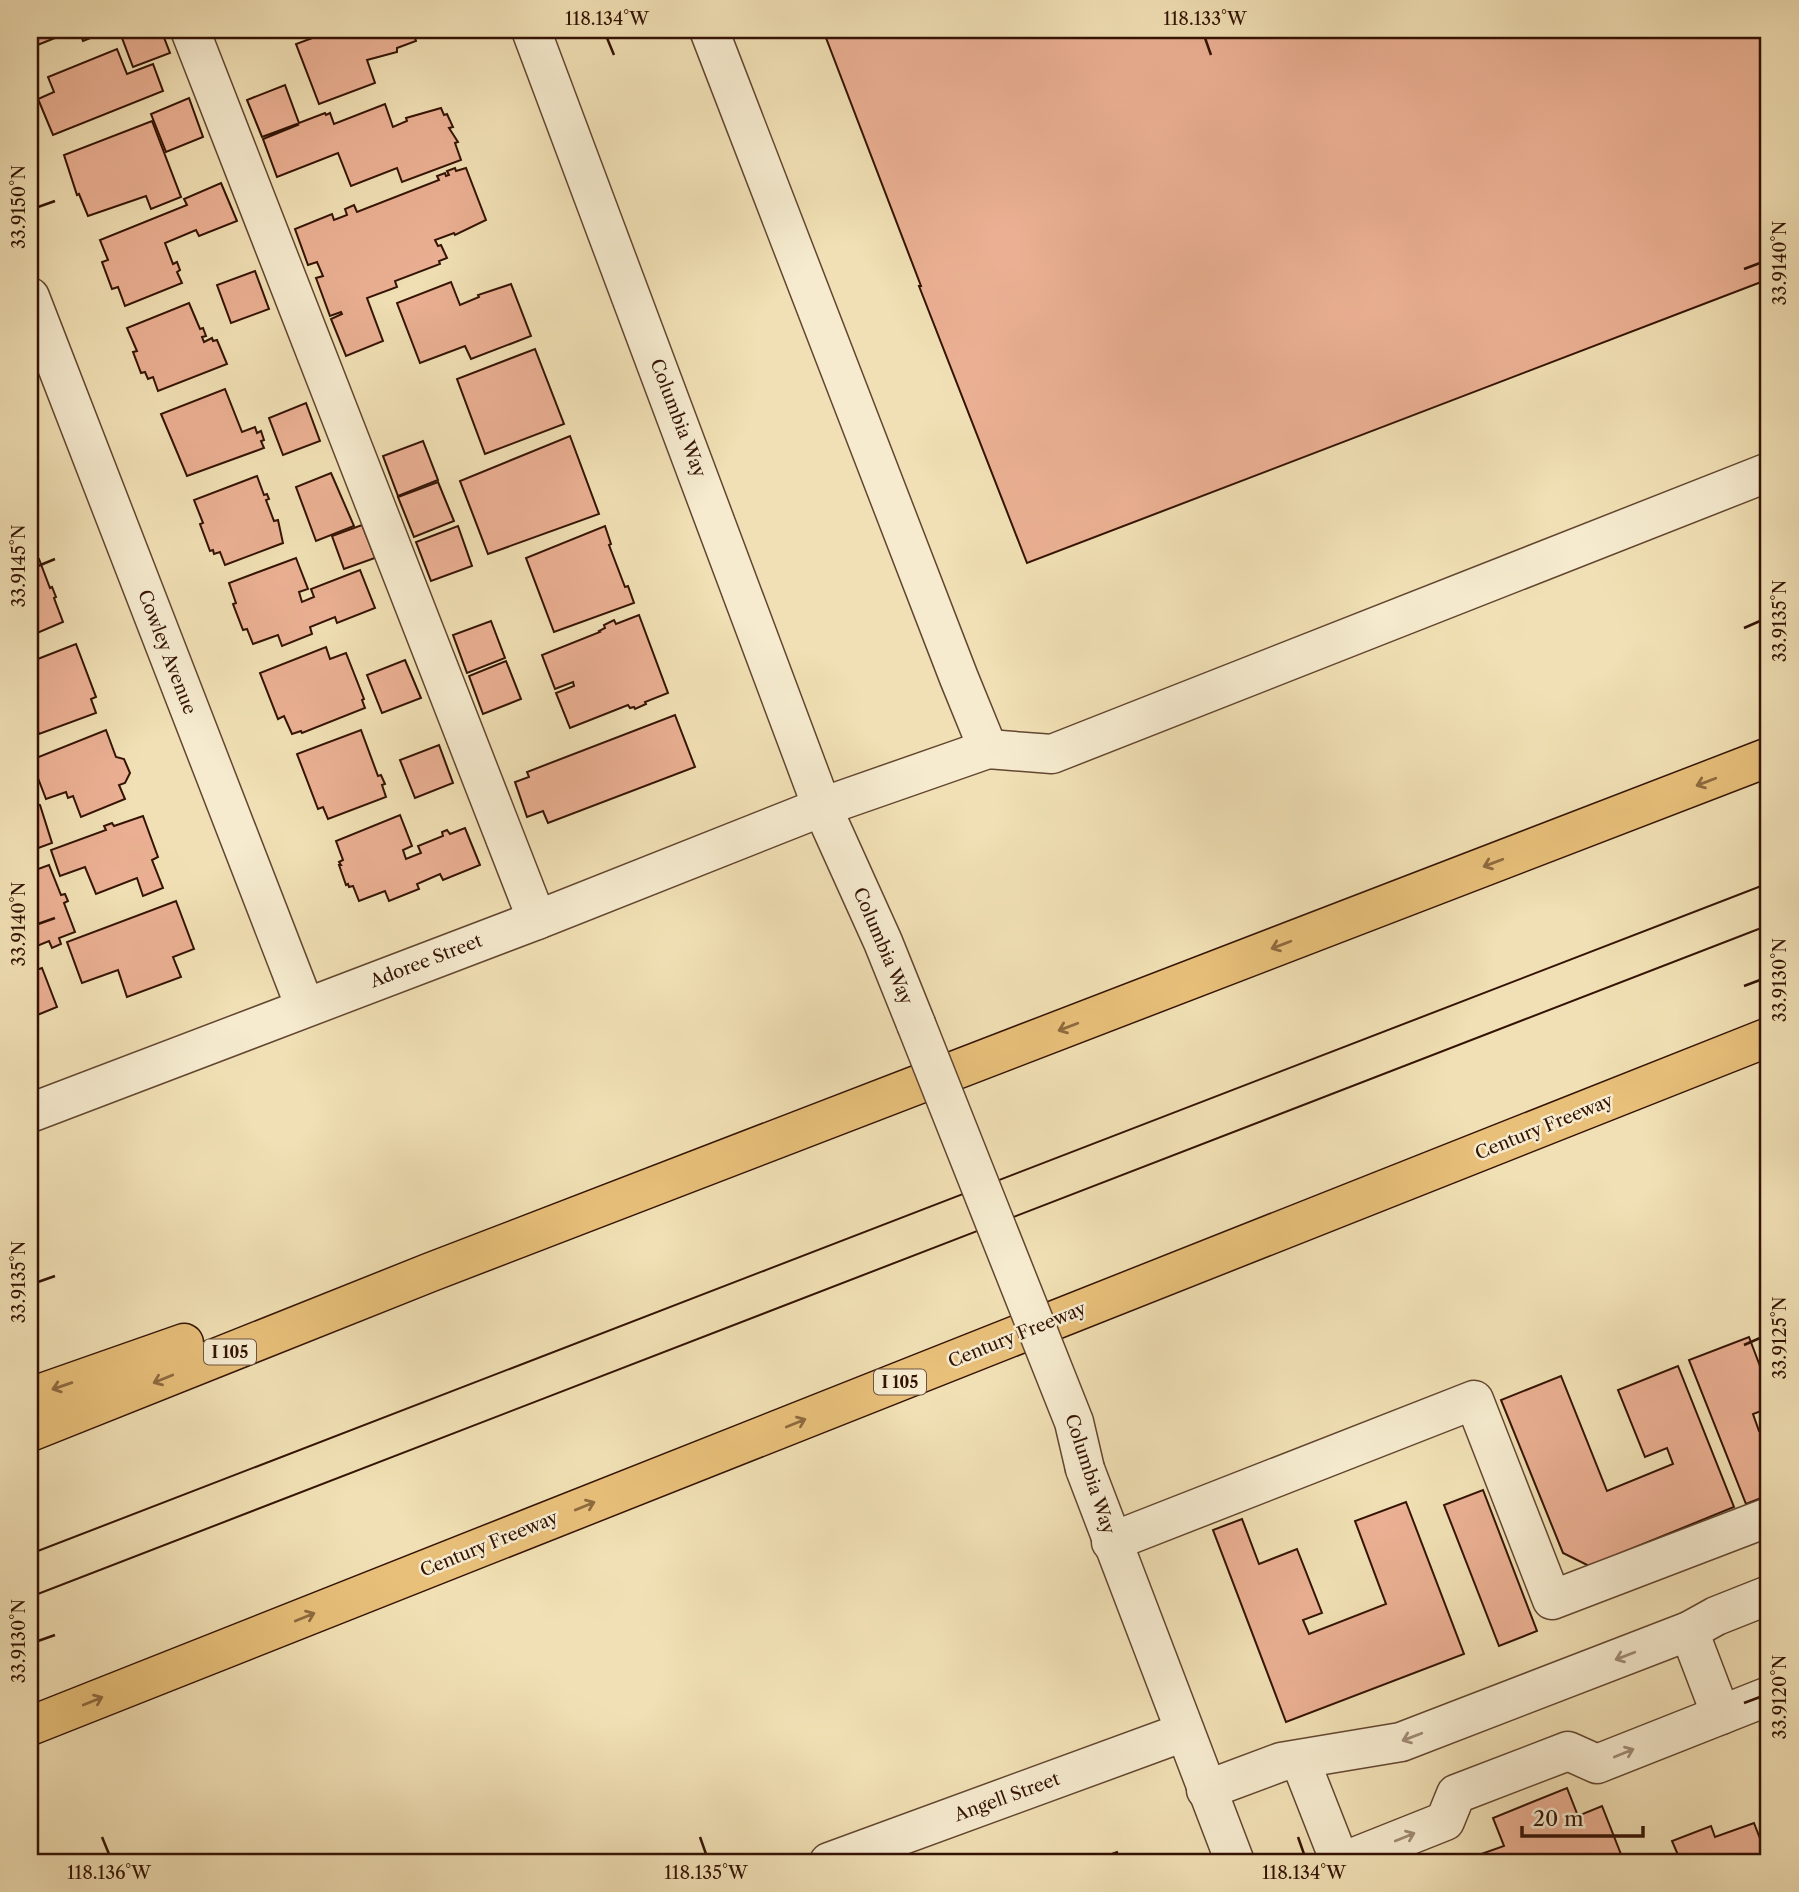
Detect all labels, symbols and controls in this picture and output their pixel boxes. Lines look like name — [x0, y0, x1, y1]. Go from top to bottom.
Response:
text: 118.134°W — [565, 8, 650, 30]
text: 118.133°W — [1163, 8, 1248, 30]
text: 33.9150°N — [8, 165, 30, 249]
text: 33.9140°N — [1769, 220, 1791, 305]
street label: Columbia Way — [645, 356, 711, 481]
text: 33.9145°N — [8, 524, 30, 608]
text: 33.9135°N — [1769, 580, 1791, 662]
street label: Cowley Avenue — [133, 587, 201, 717]
one-way arrow — [1695, 776, 1717, 789]
one-way arrow — [1483, 858, 1505, 871]
text: 33.9140°N — [8, 881, 30, 966]
street label: Columbia Way — [848, 884, 918, 1009]
street label: Adoree Street — [366, 929, 486, 993]
text: 33.9130°N — [1769, 938, 1791, 1022]
one-way arrow — [1270, 940, 1292, 952]
one-way arrow — [1058, 1021, 1080, 1034]
street label: Century Freeway — [1472, 1089, 1617, 1165]
text: 33.9135°N — [8, 1241, 30, 1323]
text: 33.9125°N — [1769, 1296, 1791, 1380]
street label: Century Freeway — [945, 1297, 1090, 1373]
road number: I 105 — [204, 1340, 256, 1364]
road number: I 105 — [874, 1370, 926, 1394]
one-way arrow — [152, 1373, 174, 1386]
one-way arrow — [52, 1381, 74, 1393]
street label: Columbia Way — [1060, 1411, 1120, 1538]
one-way arrow — [785, 1415, 807, 1428]
one-way arrow — [573, 1499, 595, 1512]
street label: Century Freeway — [417, 1506, 562, 1582]
text: 33.9130°N — [8, 1599, 30, 1683]
one-way arrow — [293, 1610, 315, 1623]
one-way arrow — [1614, 1650, 1636, 1663]
text: 33.9120°N — [1769, 1654, 1791, 1739]
one-way arrow — [82, 1693, 104, 1706]
one-way arrow — [1402, 1732, 1424, 1745]
one-way arrow — [1613, 1746, 1634, 1759]
street label: Angell Street — [950, 1768, 1063, 1827]
scale bar — [1522, 1794, 1643, 1838]
text: 20 m — [1533, 1806, 1584, 1831]
one-way arrow — [1394, 1829, 1416, 1842]
text: 118.136°W — [67, 1862, 152, 1884]
text: 118.135°W — [664, 1862, 749, 1884]
text: 118.134°W — [1262, 1862, 1347, 1884]

